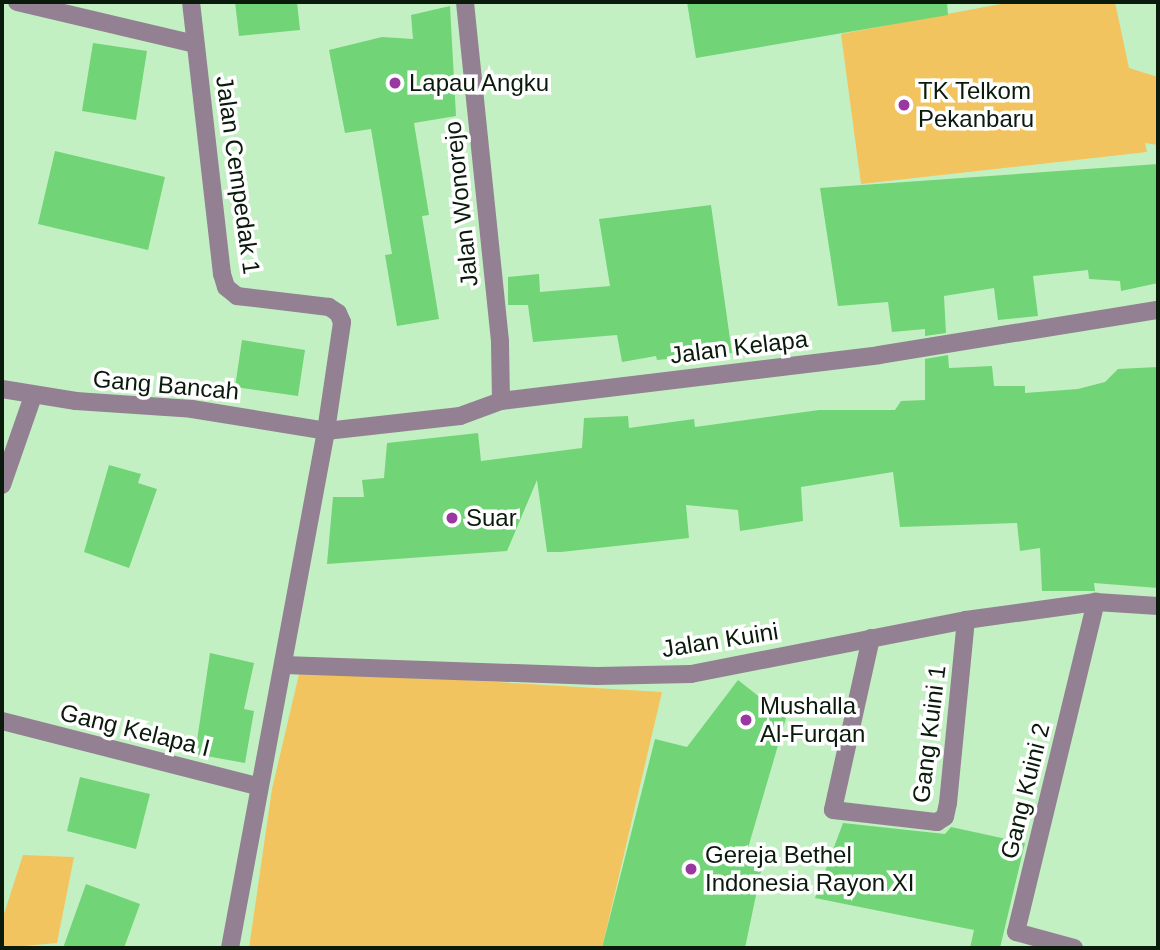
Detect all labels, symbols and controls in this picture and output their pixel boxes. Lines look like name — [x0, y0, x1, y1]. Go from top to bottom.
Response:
place label: Lapau Angku — [409, 69, 550, 97]
street label: Jalan Cempedak 1 — [210, 74, 266, 276]
marker: Lapau Angku — [387, 75, 403, 91]
place label: TK Telkom Pekanbaru — [918, 77, 1034, 133]
marker: TK Telkom Pekanbaru — [896, 97, 912, 113]
street label: Jalan Wonorejo — [438, 120, 484, 288]
street label: Jalan Kelapa — [668, 324, 810, 370]
street label: Gang Bancah — [92, 364, 240, 406]
place label: Suar — [466, 504, 517, 532]
marker: Suar — [444, 510, 460, 526]
street label: Jalan Kuini — [660, 617, 780, 663]
street label: Gang Kuini 1 — [906, 663, 952, 805]
place label: Mushalla Al-Furqan — [760, 692, 865, 748]
street label: Gang Kelapa I — [57, 697, 213, 763]
marker: Mushalla Al-Furqan — [738, 712, 754, 728]
street label: Gang Kuini 2 — [994, 720, 1056, 862]
place label: Gereja Bethel Indonesia Rayon XI — [705, 841, 914, 897]
marker: Gereja Bethel Indonesia Rayon XI — [683, 861, 699, 877]

